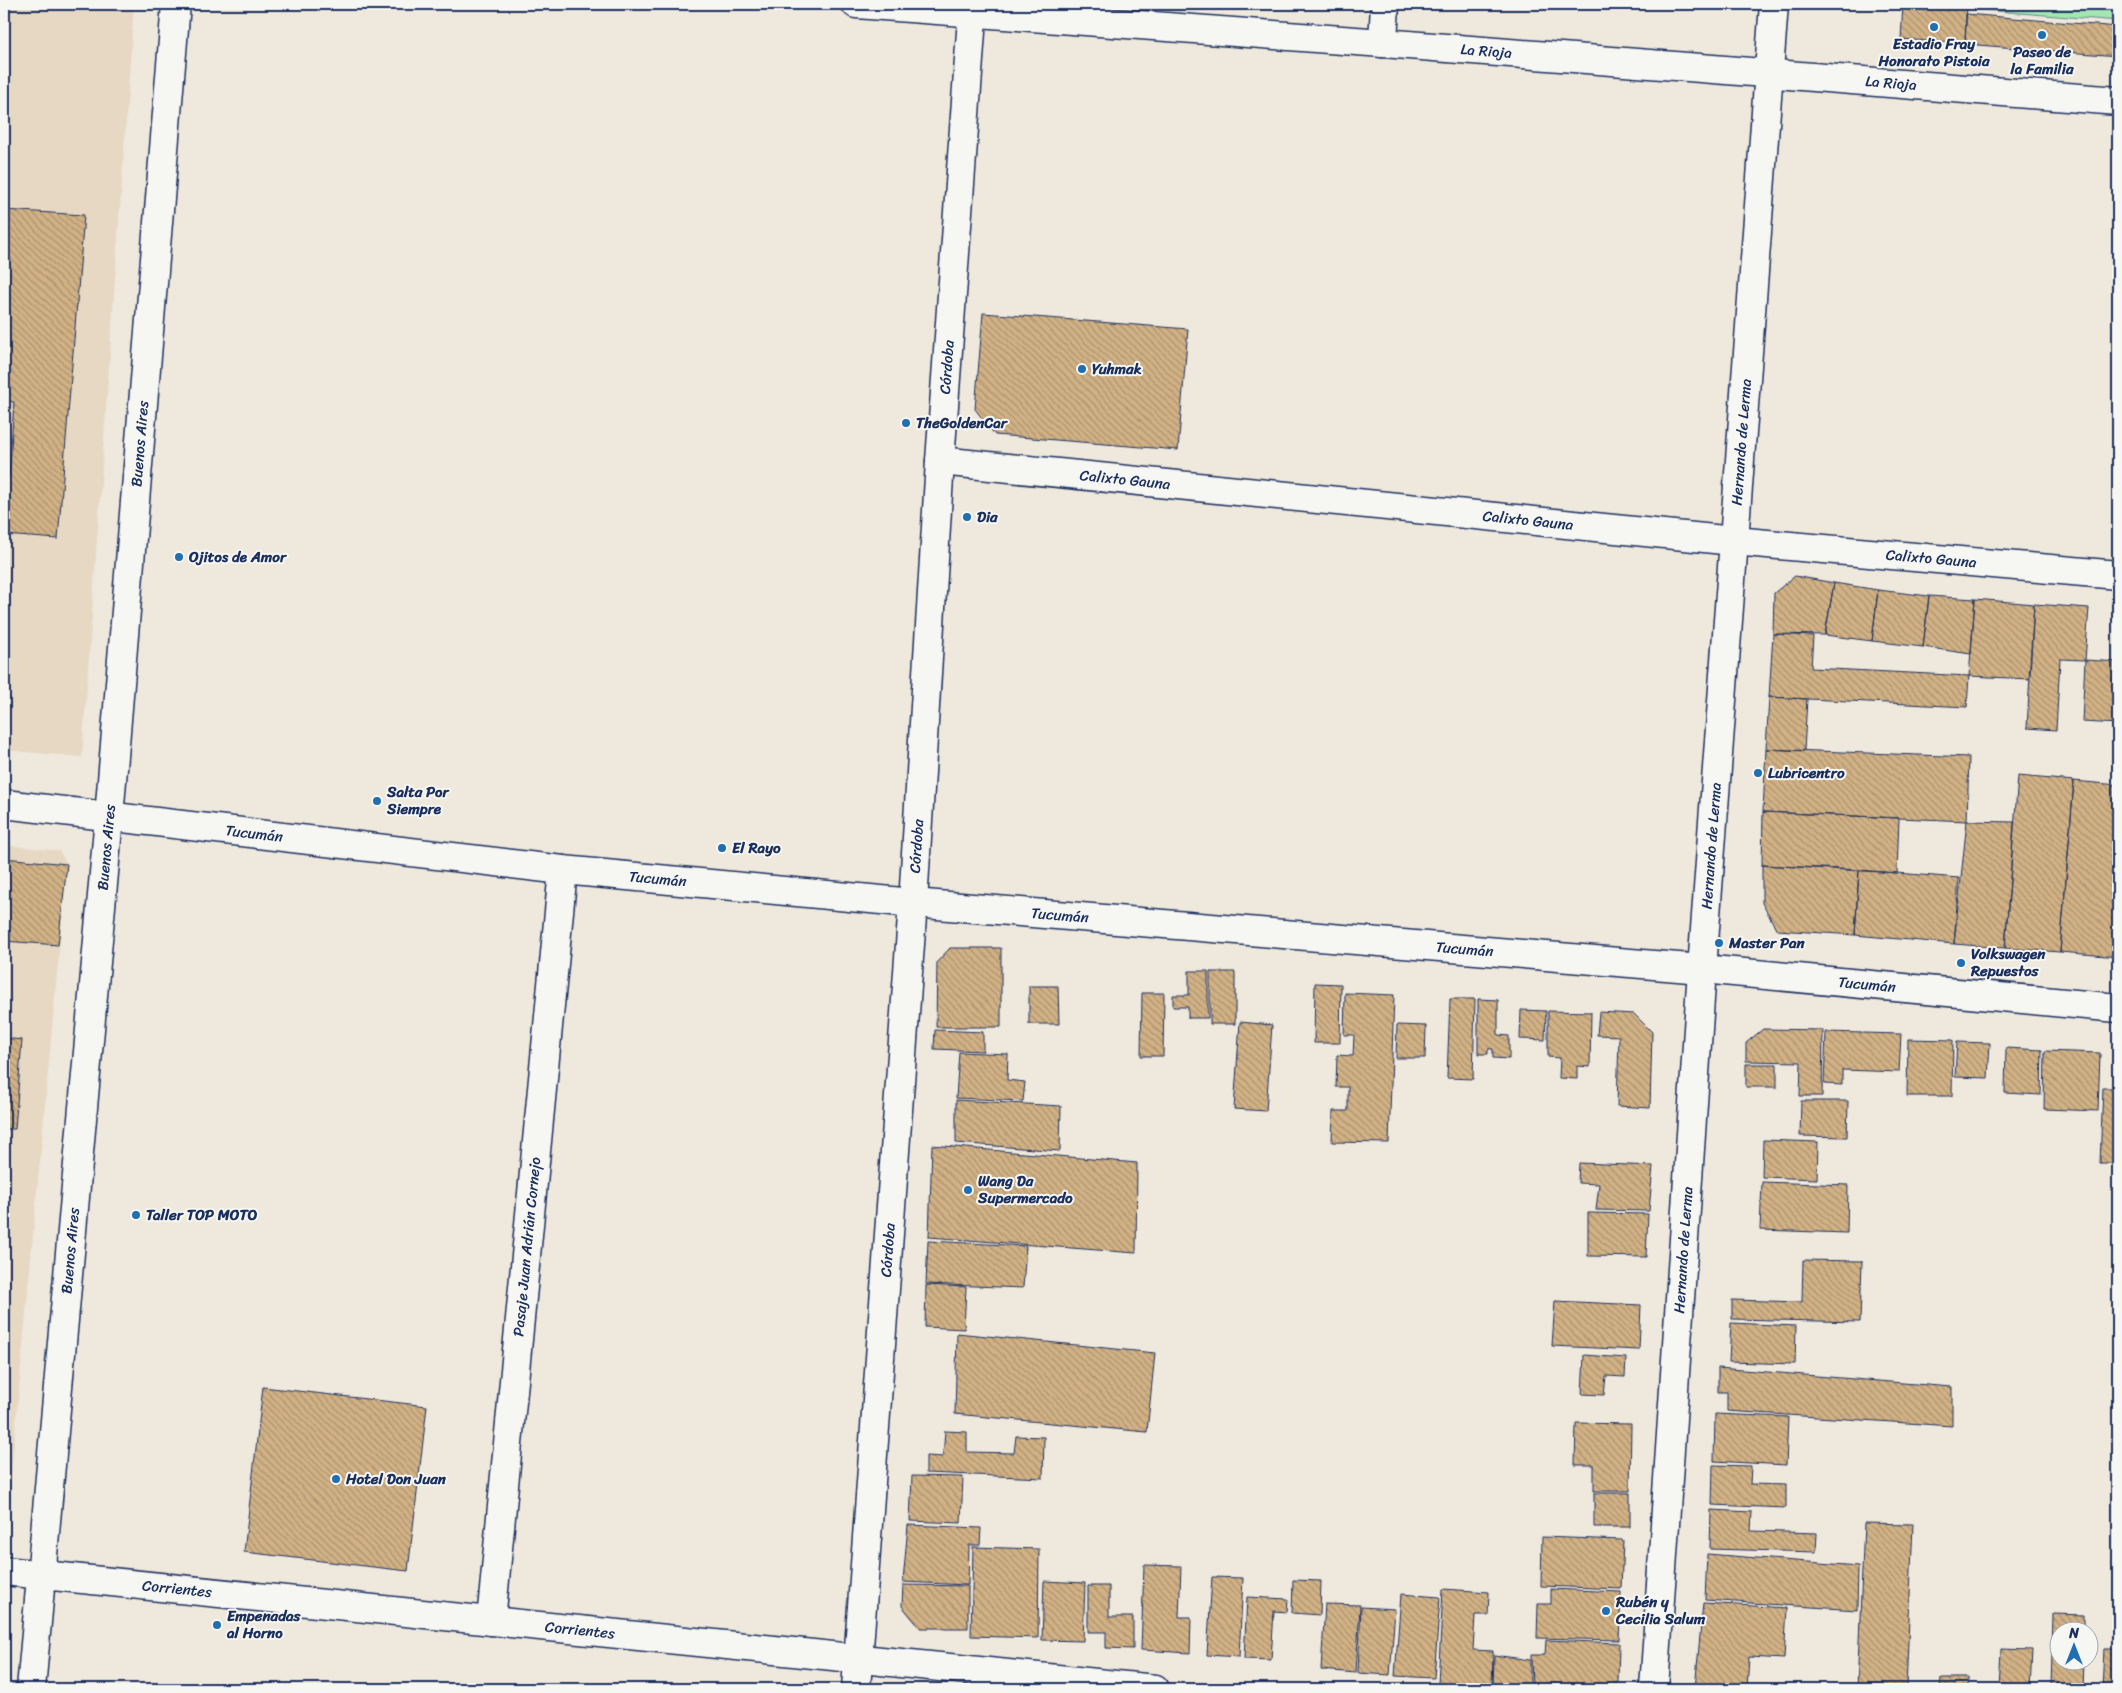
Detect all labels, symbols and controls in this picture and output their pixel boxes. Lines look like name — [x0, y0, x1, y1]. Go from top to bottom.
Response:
marker: Estadio Fray Honorato Pistoia — [1928, 21, 1940, 33]
marker: Paseo de la Familia — [2036, 29, 2048, 41]
place label: Estadio Fray Honorato Pistoia — [1878, 31, 1990, 74]
street label: La Rioja — [1460, 36, 1513, 66]
place label: Paseo de la Familia — [2009, 39, 2074, 82]
street label: La Rioja — [1864, 68, 1918, 98]
street label: Córdoba — [932, 339, 962, 395]
place label: Yuhmak — [1092, 356, 1142, 382]
marker: Yuhmak — [1076, 363, 1088, 375]
street label: Hernando de Lerma — [1724, 377, 1759, 506]
street label: Buenos Aires — [123, 400, 156, 488]
place label: TheGoldenCar — [916, 410, 1009, 436]
marker: TheGoldenCar — [900, 417, 912, 429]
street label: Calixto Gauna — [1079, 462, 1172, 497]
street label: Calixto Gauna — [1481, 503, 1575, 538]
place label: Dia — [977, 504, 998, 530]
marker: Dia — [961, 511, 973, 523]
street label: Calixto Gauna — [1885, 542, 1978, 575]
place label: Ojitos de Amor — [188, 544, 288, 570]
marker: Ojitos de Amor — [173, 551, 185, 563]
place label: Lubricentro — [1768, 760, 1845, 786]
marker: Lubricentro — [1752, 767, 1764, 779]
place label: Salta Por Siempre — [386, 779, 450, 822]
street label: Hernando de Lerma — [1693, 781, 1729, 910]
marker: Salta Por Siempre — [371, 795, 383, 807]
street label: Buenos Aires — [89, 803, 123, 892]
street label: Tucumán — [224, 817, 284, 850]
street label: Córdoba — [902, 818, 931, 874]
place label: El Rayo — [732, 835, 781, 861]
marker: El Rayo — [716, 842, 728, 854]
street label: Tucumán — [628, 863, 688, 895]
street label: Tucumán — [1030, 900, 1090, 931]
place label: Master Pan — [1728, 930, 1806, 956]
street label: Tucumán — [1435, 934, 1495, 965]
marker: Master Pan — [1713, 937, 1725, 949]
place label: Volkswagen Repuestos — [1970, 941, 2046, 984]
marker: Volkswagen Repuestos — [1955, 957, 1967, 969]
street label: Tucumán — [1837, 969, 1897, 1000]
street label: Pasaje Juan Adrián Cornejo — [505, 1155, 548, 1338]
place label: Wang Da Supermercado — [977, 1168, 1073, 1211]
marker: Wang Da Supermercado — [962, 1184, 974, 1196]
street label: Hernando de Lerma — [1666, 1185, 1700, 1314]
place label: Taller TOP MOTO — [146, 1202, 258, 1228]
street label: Buenos Aires — [53, 1206, 87, 1295]
marker: Taller TOP MOTO — [130, 1209, 142, 1221]
street label: Córdoba — [873, 1222, 903, 1278]
place label: Hotel Don Juan — [345, 1466, 447, 1492]
marker: Hotel Don Juan — [330, 1473, 342, 1485]
street label: Corrientes — [141, 1572, 213, 1605]
place label: Rubén y Cecilia Salum — [1615, 1589, 1706, 1632]
place label: Empenadas al Horno — [226, 1603, 302, 1646]
marker: Rubén y Cecilia Salum — [1600, 1605, 1612, 1617]
street label: Corrientes — [544, 1614, 616, 1647]
marker: Empenadas al Horno — [211, 1619, 223, 1631]
north arrow — [2050, 1620, 2100, 1670]
text: N — [2068, 1621, 2079, 1646]

